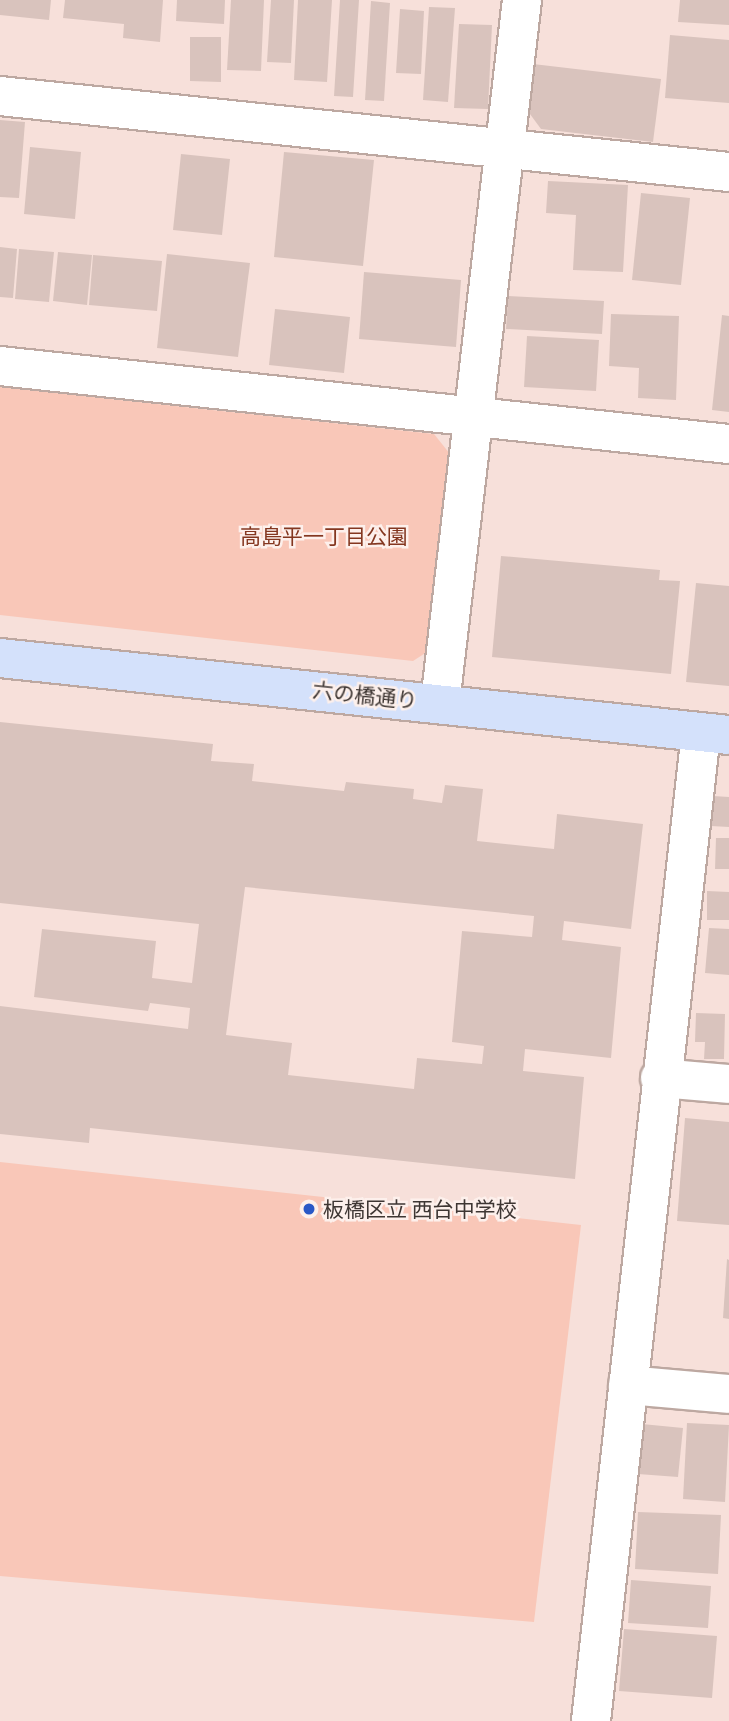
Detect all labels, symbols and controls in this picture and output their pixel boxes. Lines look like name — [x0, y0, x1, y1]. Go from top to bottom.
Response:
park label: 高島平一丁目公園 — [240, 523, 408, 549]
street label: 六の橋通り — [311, 677, 419, 713]
place label: 板橋区立 西台中学校 — [323, 1196, 517, 1222]
marker: 板橋区立 西台中学校 — [301, 1201, 317, 1217]

